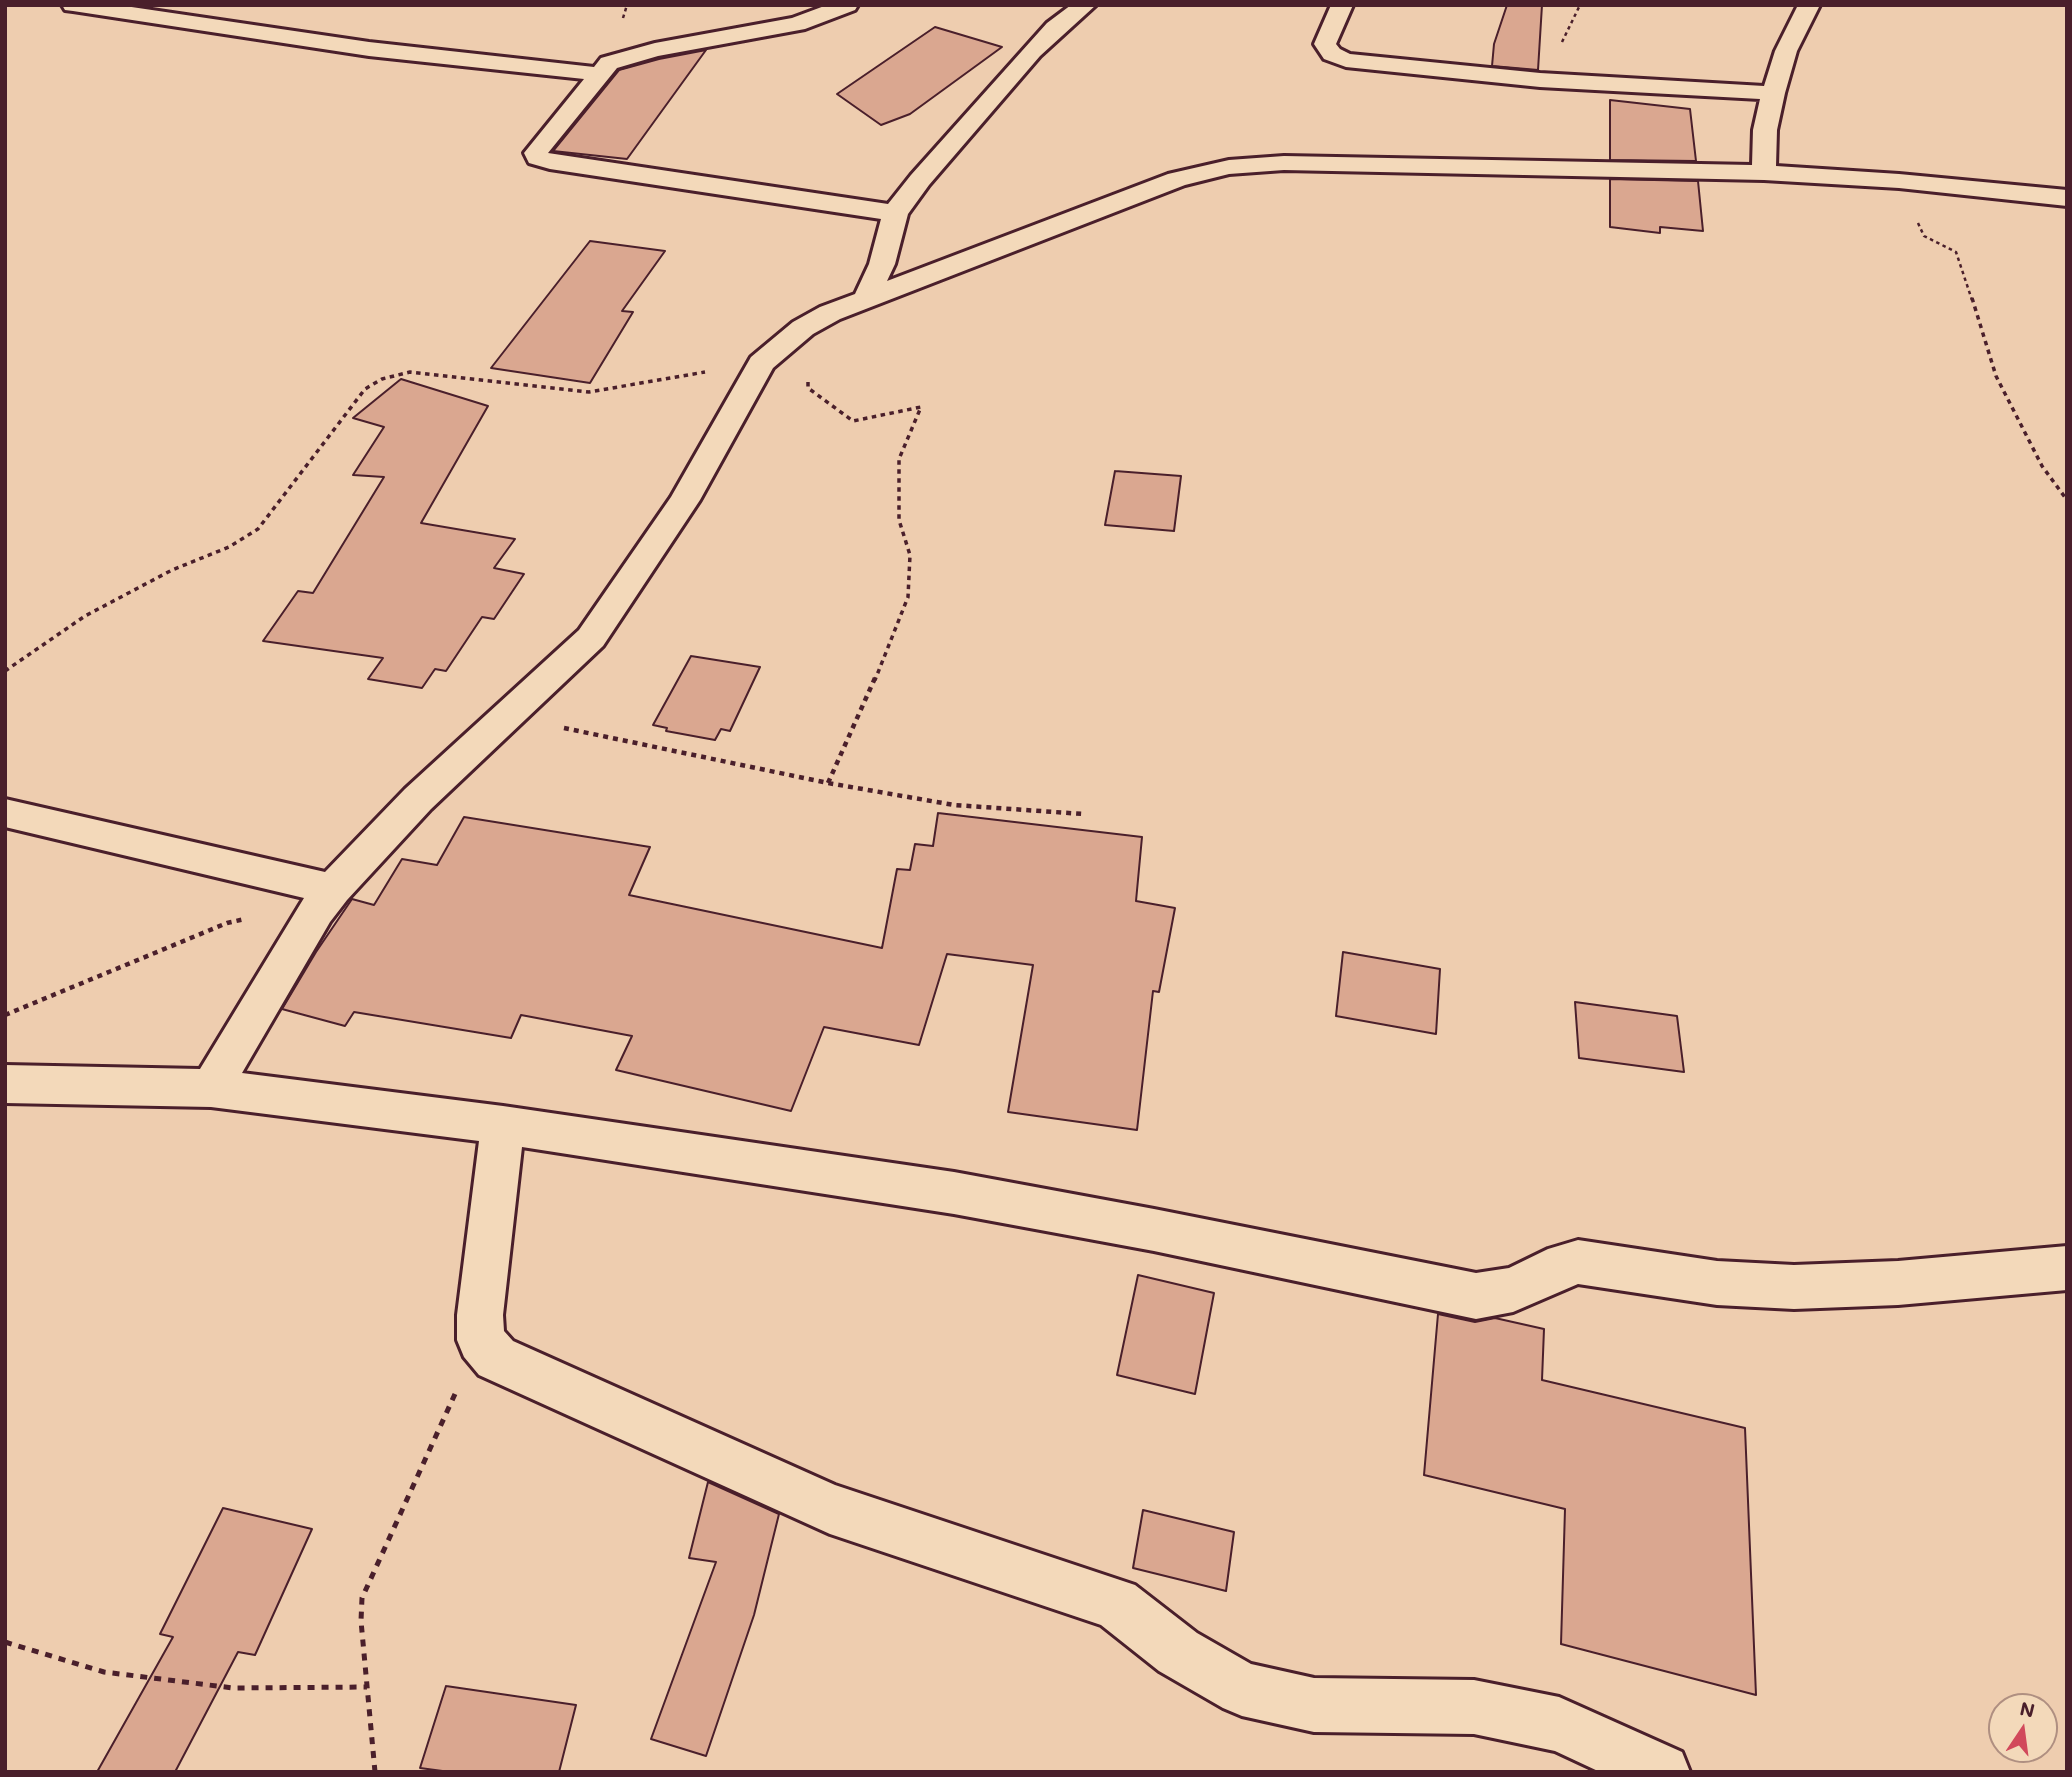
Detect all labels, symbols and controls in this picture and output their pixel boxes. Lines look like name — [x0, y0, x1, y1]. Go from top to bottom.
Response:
north arrow — [1988, 1693, 2058, 1763]
text: N — [2018, 1695, 2037, 1723]

